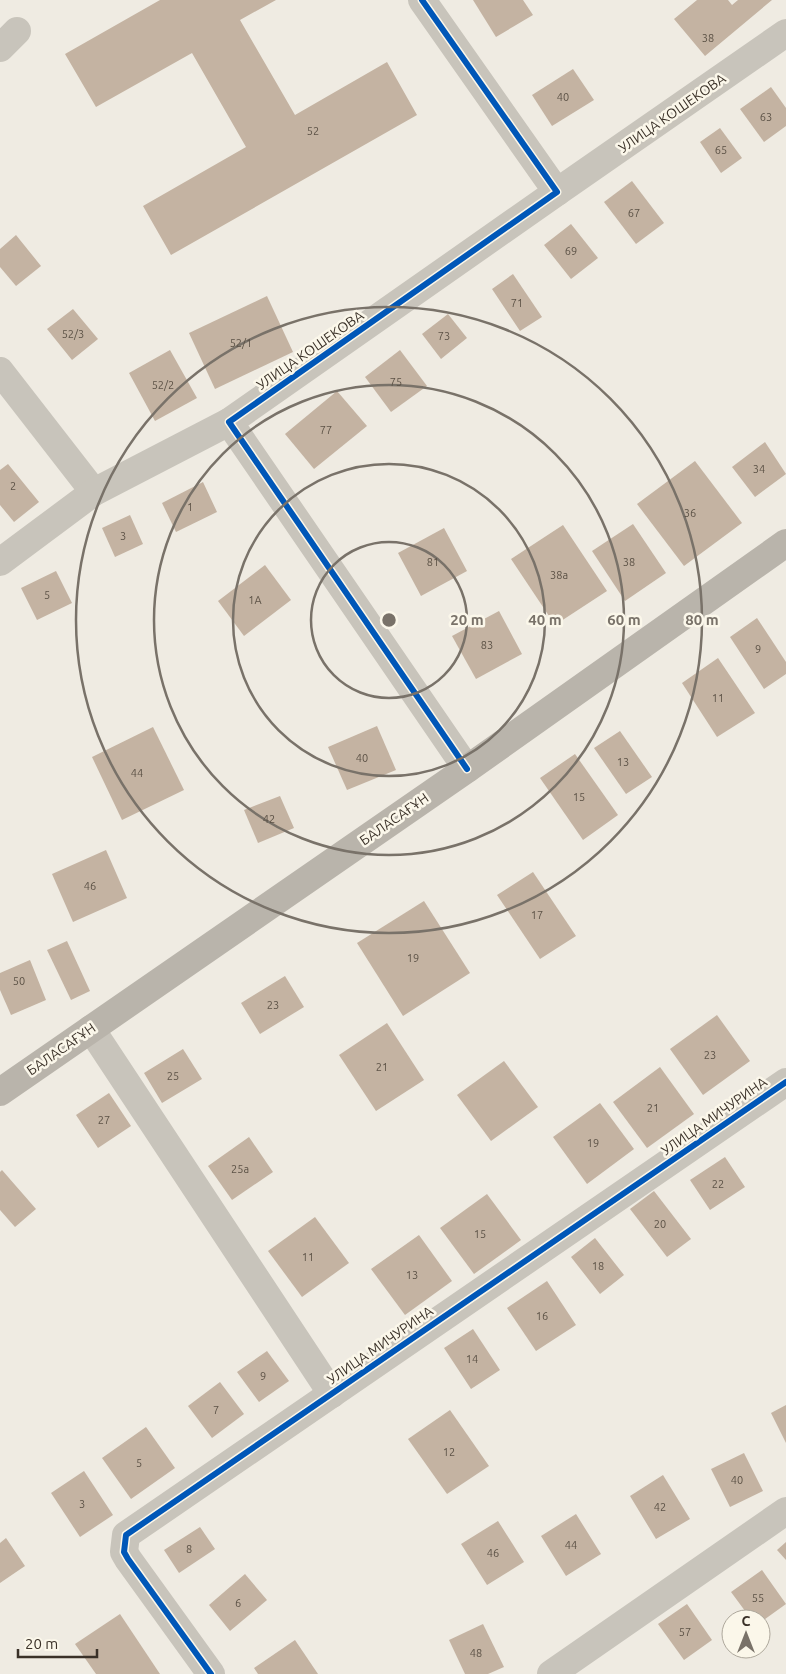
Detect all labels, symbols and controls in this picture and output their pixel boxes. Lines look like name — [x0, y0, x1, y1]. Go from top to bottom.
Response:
house number: 38 — [702, 32, 714, 44]
street label: УЛИЦА КОШЕКОВА — [615, 70, 729, 156]
house number: 40 — [557, 91, 569, 103]
house number: 63 — [760, 111, 772, 123]
house number: 52 — [307, 125, 319, 137]
house number: 65 — [715, 144, 727, 156]
house number: 67 — [628, 207, 640, 219]
house number: 69 — [565, 245, 577, 257]
house number: 71 — [511, 297, 523, 309]
street label: УЛИЦА КОШЕКОВА — [253, 307, 367, 393]
house number: 52/3 — [62, 328, 84, 340]
house number: 73 — [438, 330, 450, 342]
house number: 52/1 — [230, 337, 252, 349]
house number: 75 — [390, 376, 402, 388]
house number: 52/2 — [152, 379, 174, 391]
house number: 77 — [320, 424, 332, 436]
house number: 34 — [753, 463, 765, 475]
house number: 2 — [10, 480, 16, 492]
house number: 1 — [187, 501, 193, 513]
house number: 36 — [684, 507, 696, 519]
house number: 3 — [120, 530, 126, 542]
house number: 81 — [427, 556, 439, 568]
house number: 38 — [623, 556, 635, 568]
house number: 38а — [550, 569, 568, 581]
house number: 5 — [44, 589, 50, 601]
house number: 1А — [248, 594, 263, 606]
centre of rings — [380, 611, 398, 629]
text: 20 m — [450, 611, 484, 628]
text: 40 m — [528, 611, 562, 628]
text: 60 m — [607, 611, 641, 628]
text: 80 m — [685, 611, 719, 628]
house number: 83 — [481, 639, 493, 651]
house number: 9 — [755, 643, 761, 655]
house number: 11 — [712, 692, 724, 704]
house number: 40 — [356, 752, 368, 764]
house number: 13 — [617, 756, 629, 768]
house number: 44 — [131, 767, 143, 779]
street label: БАЛАСАҒҰН — [357, 789, 431, 849]
house number: 15 — [573, 791, 585, 803]
house number: 42 — [263, 813, 275, 825]
house number: 46 — [84, 880, 96, 892]
house number: 17 — [531, 909, 543, 921]
house number: 19 — [407, 952, 419, 964]
house number: 50 — [13, 975, 25, 987]
house number: 23 — [267, 999, 279, 1011]
street label: БАЛАСАҒҰН — [24, 1019, 98, 1079]
house number: 23 — [704, 1049, 716, 1061]
house number: 21 — [376, 1061, 388, 1073]
house number: 25 — [167, 1070, 179, 1082]
street label: УЛИЦА МИЧУРИНА — [658, 1074, 770, 1158]
house number: 21 — [647, 1102, 659, 1114]
house number: 27 — [98, 1114, 110, 1126]
house number: 19 — [587, 1137, 599, 1149]
house number: 25а — [231, 1163, 249, 1175]
house number: 22 — [712, 1178, 724, 1190]
house number: 20 — [654, 1218, 666, 1230]
house number: 15 — [474, 1228, 486, 1240]
house number: 11 — [302, 1251, 314, 1263]
house number: 18 — [592, 1260, 604, 1272]
house number: 13 — [406, 1269, 418, 1281]
street label: УЛИЦА МИЧУРИНА — [324, 1303, 436, 1387]
house number: 16 — [536, 1310, 548, 1322]
house number: 14 — [466, 1353, 478, 1365]
house number: 9 — [260, 1370, 266, 1382]
house number: 7 — [213, 1404, 219, 1416]
house number: 12 — [443, 1446, 455, 1458]
house number: 5 — [136, 1457, 142, 1469]
house number: 40 — [731, 1474, 743, 1486]
house number: 3 — [79, 1498, 85, 1510]
house number: 42 — [654, 1501, 666, 1513]
house number: 44 — [565, 1539, 577, 1551]
house number: 8 — [186, 1543, 192, 1555]
house number: 46 — [487, 1547, 499, 1559]
house number: 55 — [752, 1592, 764, 1604]
house number: 6 — [235, 1597, 241, 1609]
north arrow — [721, 1609, 771, 1659]
text: С — [742, 1613, 751, 1629]
scale bar — [18, 1626, 96, 1658]
house number: 57 — [679, 1626, 691, 1638]
text: 20 m — [25, 1635, 58, 1652]
house number: 48 — [470, 1647, 482, 1659]

